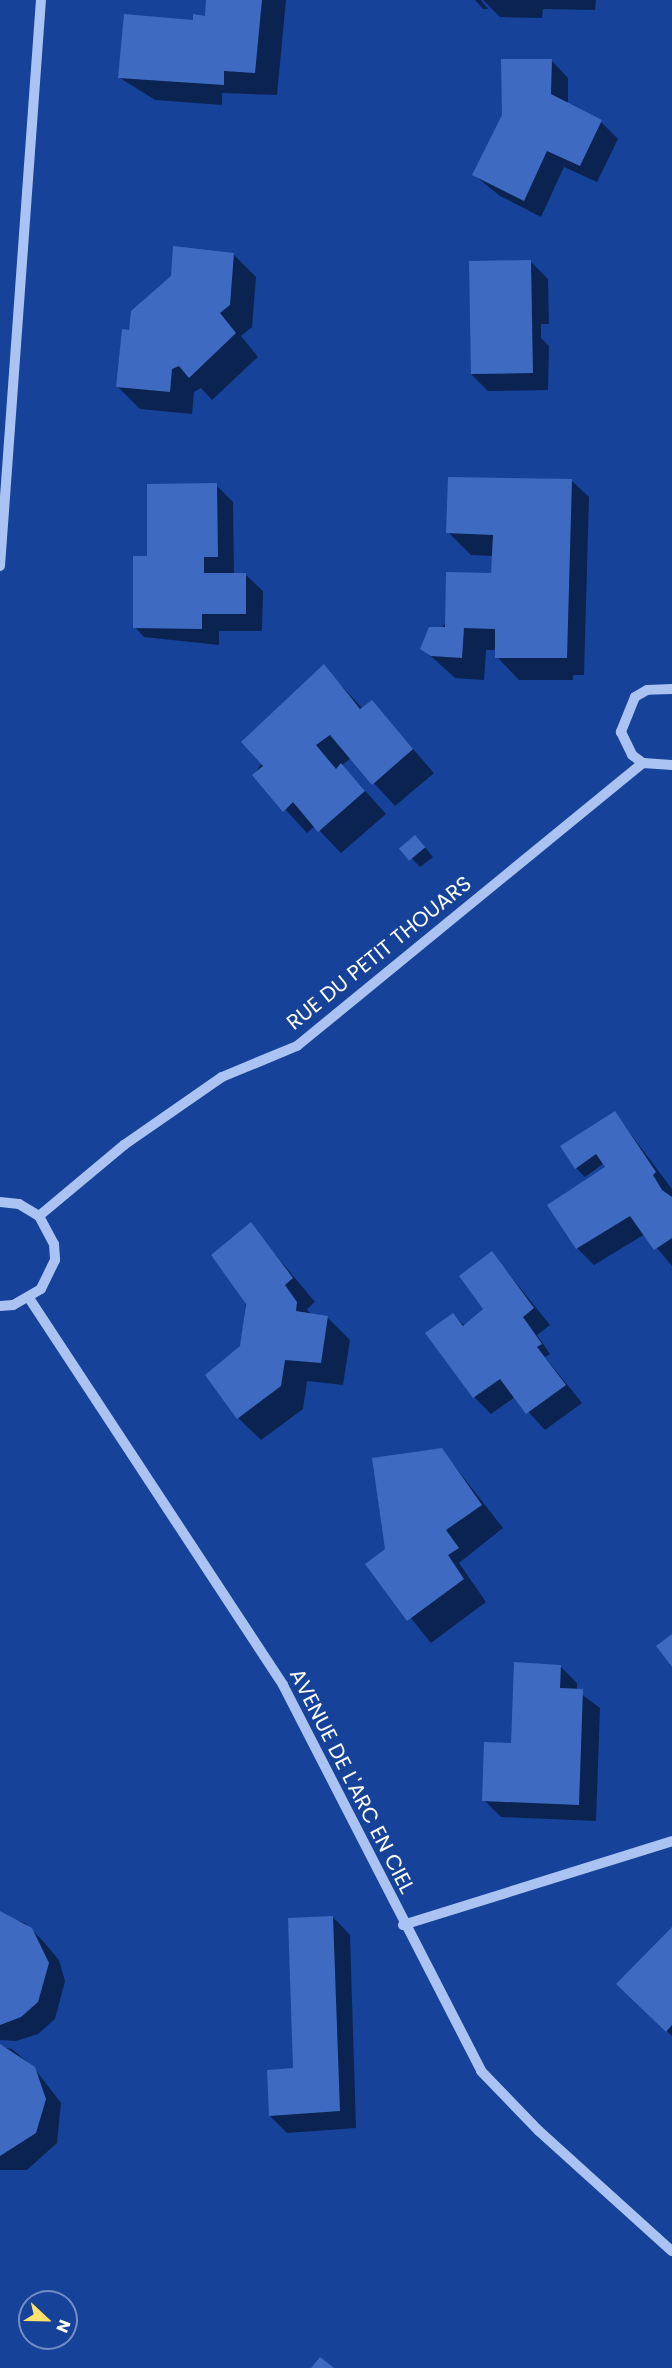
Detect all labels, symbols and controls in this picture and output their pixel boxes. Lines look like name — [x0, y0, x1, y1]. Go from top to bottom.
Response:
street label: RUE DU PETIT THOUARS — [282, 871, 476, 1035]
street label: AVENUE DE L'ARC EN CIEL — [284, 1664, 420, 1898]
north arrow — [18, 2290, 78, 2350]
text: N — [50, 2316, 76, 2336]

